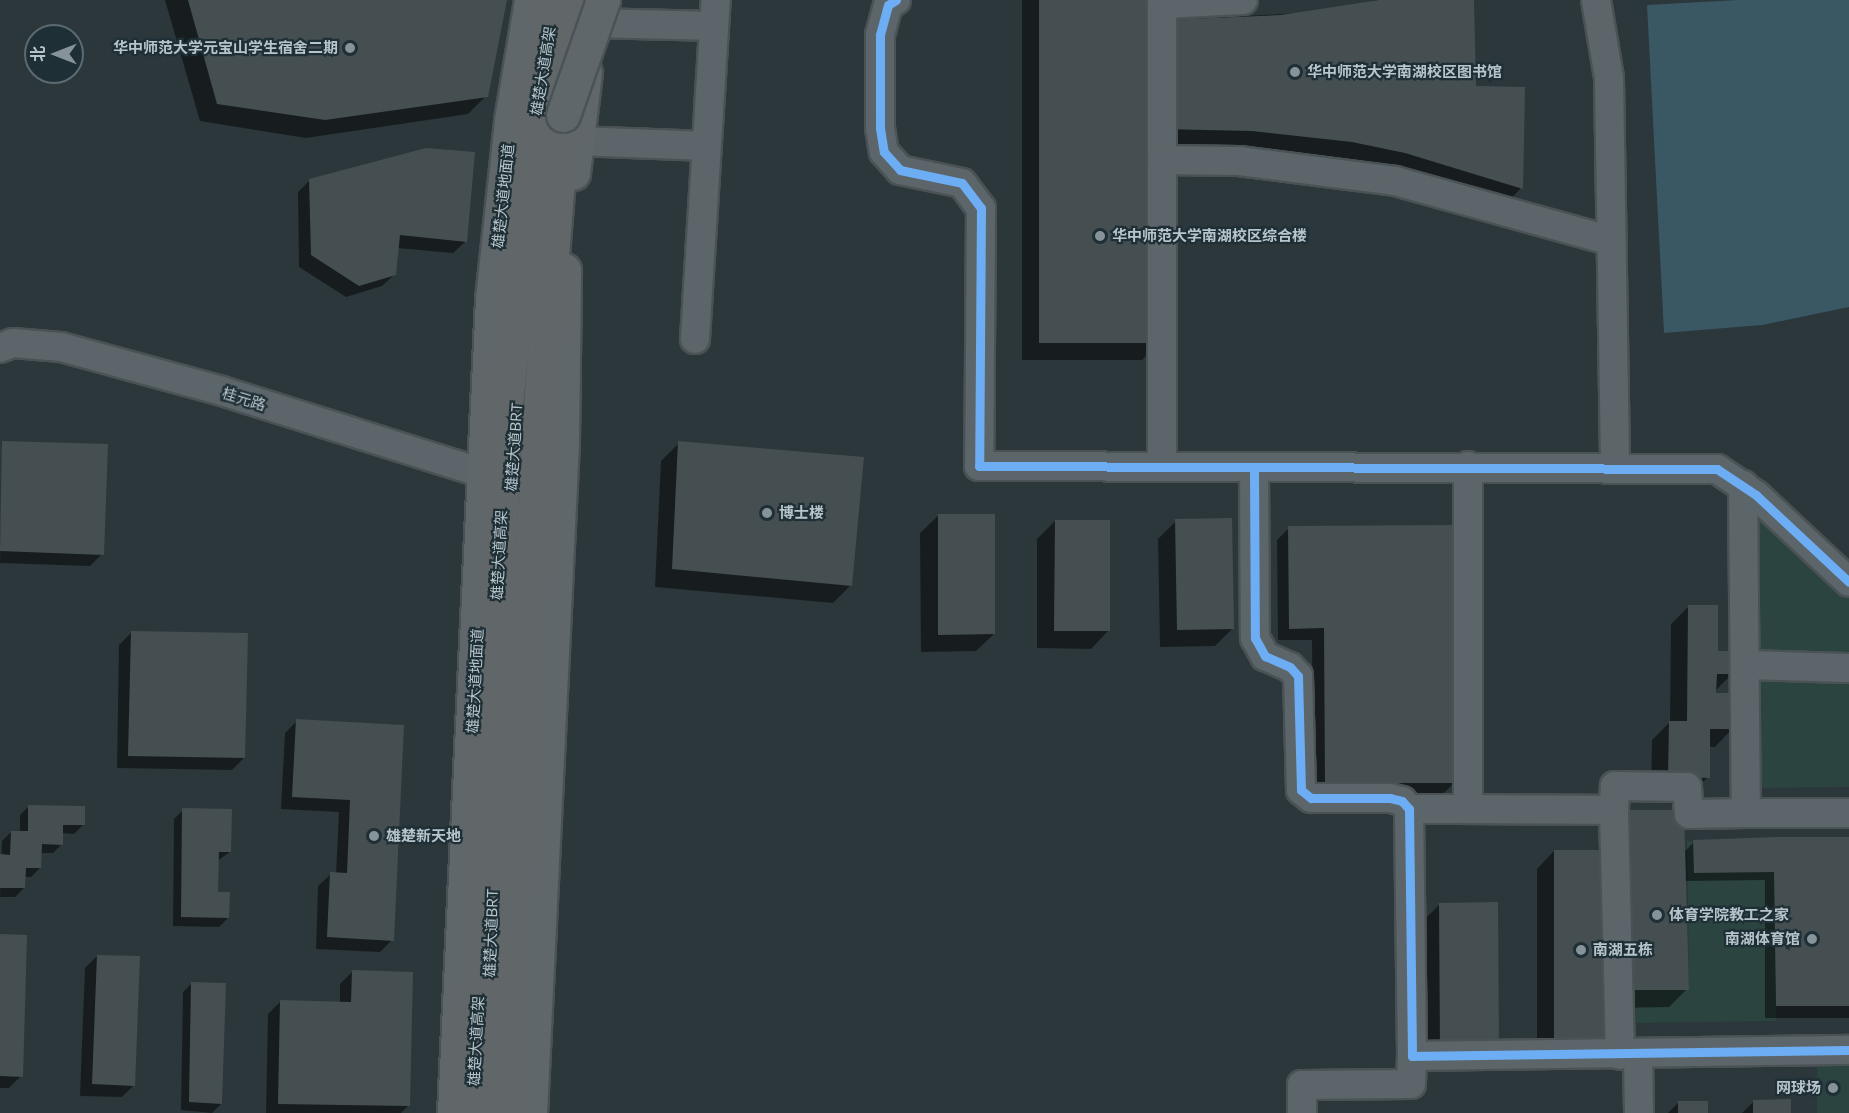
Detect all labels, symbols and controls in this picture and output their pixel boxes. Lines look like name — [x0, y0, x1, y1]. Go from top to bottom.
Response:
north arrow — [24, 24, 84, 84]
street label: 雄楚大道高架 — [527, 25, 559, 117]
place label: 华中师范大学元宝山学生宿舍二期 — [113, 39, 338, 57]
marker: 华中师范大学元宝山学生宿舍二期 — [343, 41, 357, 55]
text: 北 — [28, 46, 47, 62]
place label: 华中师范大学南湖校区图书馆 — [1307, 63, 1502, 81]
marker: 华中师范大学南湖校区图书馆 — [1288, 65, 1302, 79]
street label: 雄楚大道地面道 — [489, 143, 517, 249]
place label: 华中师范大学南湖校区综合楼 — [1112, 227, 1307, 245]
marker: 华中师范大学南湖校区综合楼 — [1093, 229, 1107, 243]
street label: 桂元路 — [220, 384, 268, 414]
street label: 雄楚大道BRT — [502, 402, 526, 492]
place label: 博士楼 — [779, 504, 824, 522]
marker: 博士楼 — [760, 506, 774, 520]
street label: 雄楚大道高架 — [488, 510, 510, 600]
street label: 雄楚大道地面道 — [463, 628, 487, 734]
place label: 雄楚新天地 — [386, 827, 461, 845]
marker: 雄楚新天地 — [367, 829, 381, 843]
street label: 雄楚大道BRT — [480, 888, 502, 978]
place label: 体育学院教工之家 — [1669, 906, 1789, 924]
marker: 体育学院教工之家 — [1650, 908, 1664, 922]
place label: 南湖体育馆 — [1725, 930, 1800, 948]
marker: 南湖体育馆 — [1805, 932, 1819, 946]
place label: 南湖五栋 — [1593, 941, 1653, 959]
marker: 南湖五栋 — [1574, 943, 1588, 957]
street label: 雄楚大道高架 — [465, 996, 487, 1086]
place label: 网球场 — [1776, 1079, 1821, 1097]
marker: 网球场 — [1826, 1081, 1840, 1095]

